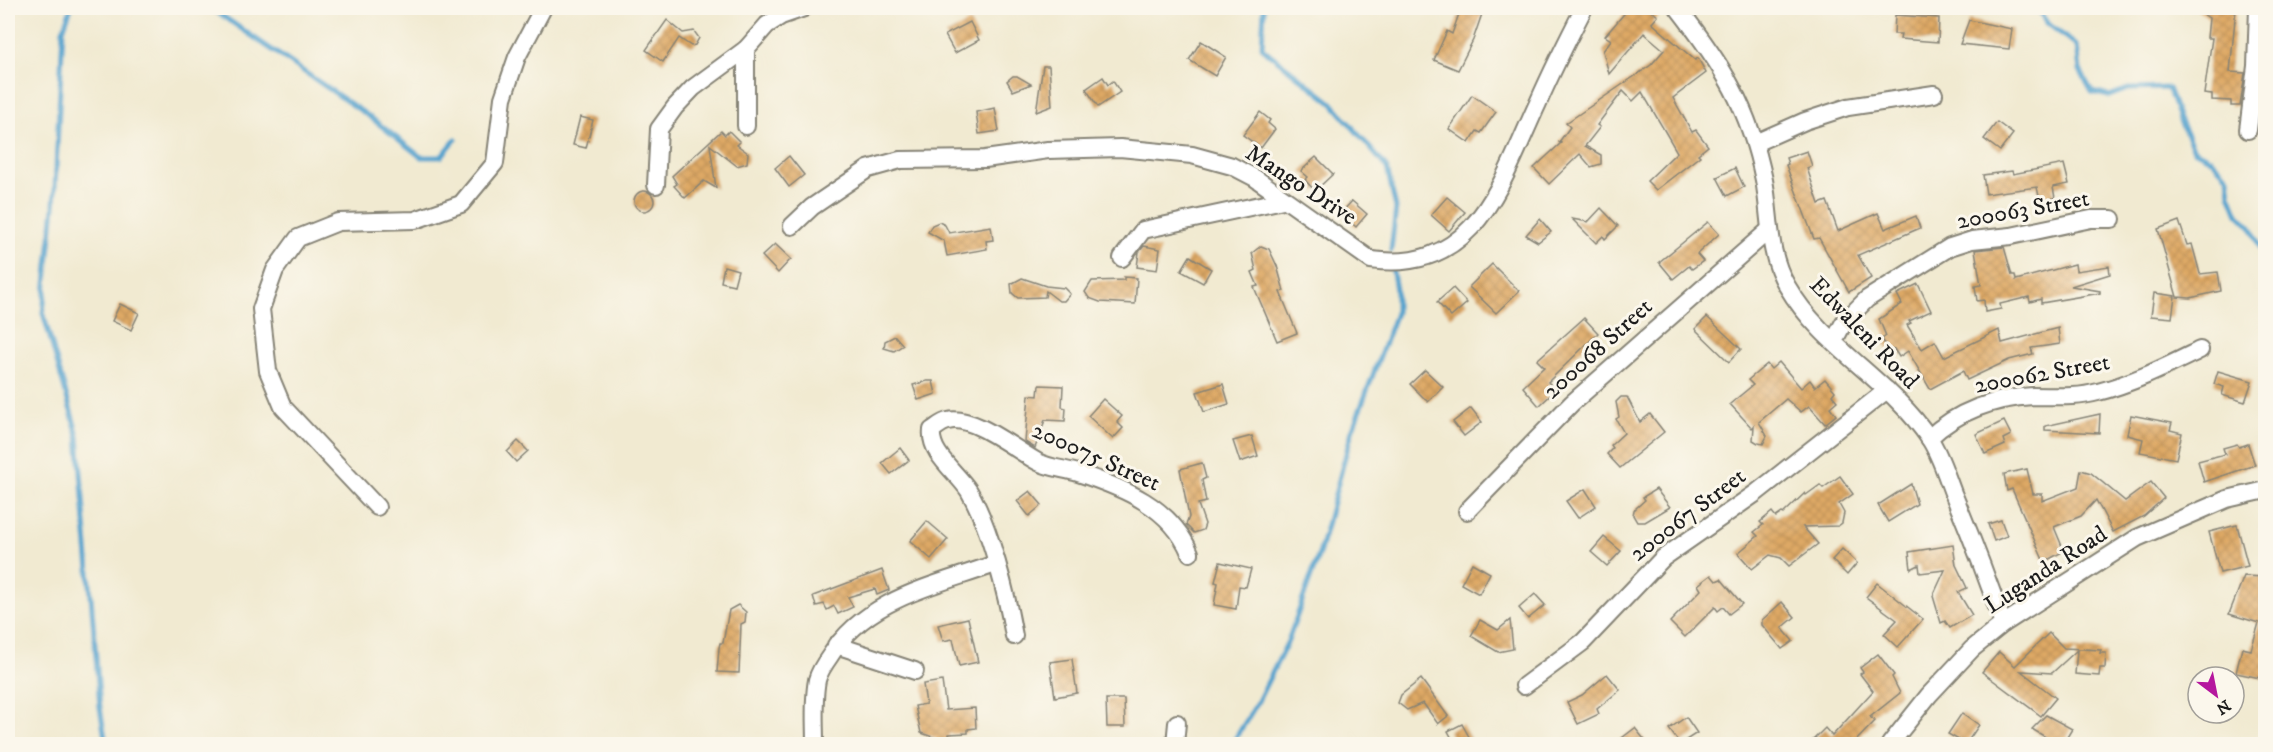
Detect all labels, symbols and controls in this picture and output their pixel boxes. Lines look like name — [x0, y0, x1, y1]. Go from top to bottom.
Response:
street label: Mango Drive — [1240, 138, 1362, 232]
street label: 200063 Street — [1954, 184, 2092, 236]
street label: Edwaleni Road — [1803, 270, 1925, 396]
street label: 200068 Street — [1537, 292, 1659, 406]
street label: 200062 Street — [1972, 347, 2112, 401]
street label: 200075 Street — [1027, 415, 1165, 499]
street label: 200067 Street — [1624, 461, 1752, 568]
street label: Luganda Road — [1979, 519, 2113, 621]
north arrow — [2186, 665, 2246, 725]
text: N — [2213, 695, 2234, 719]

